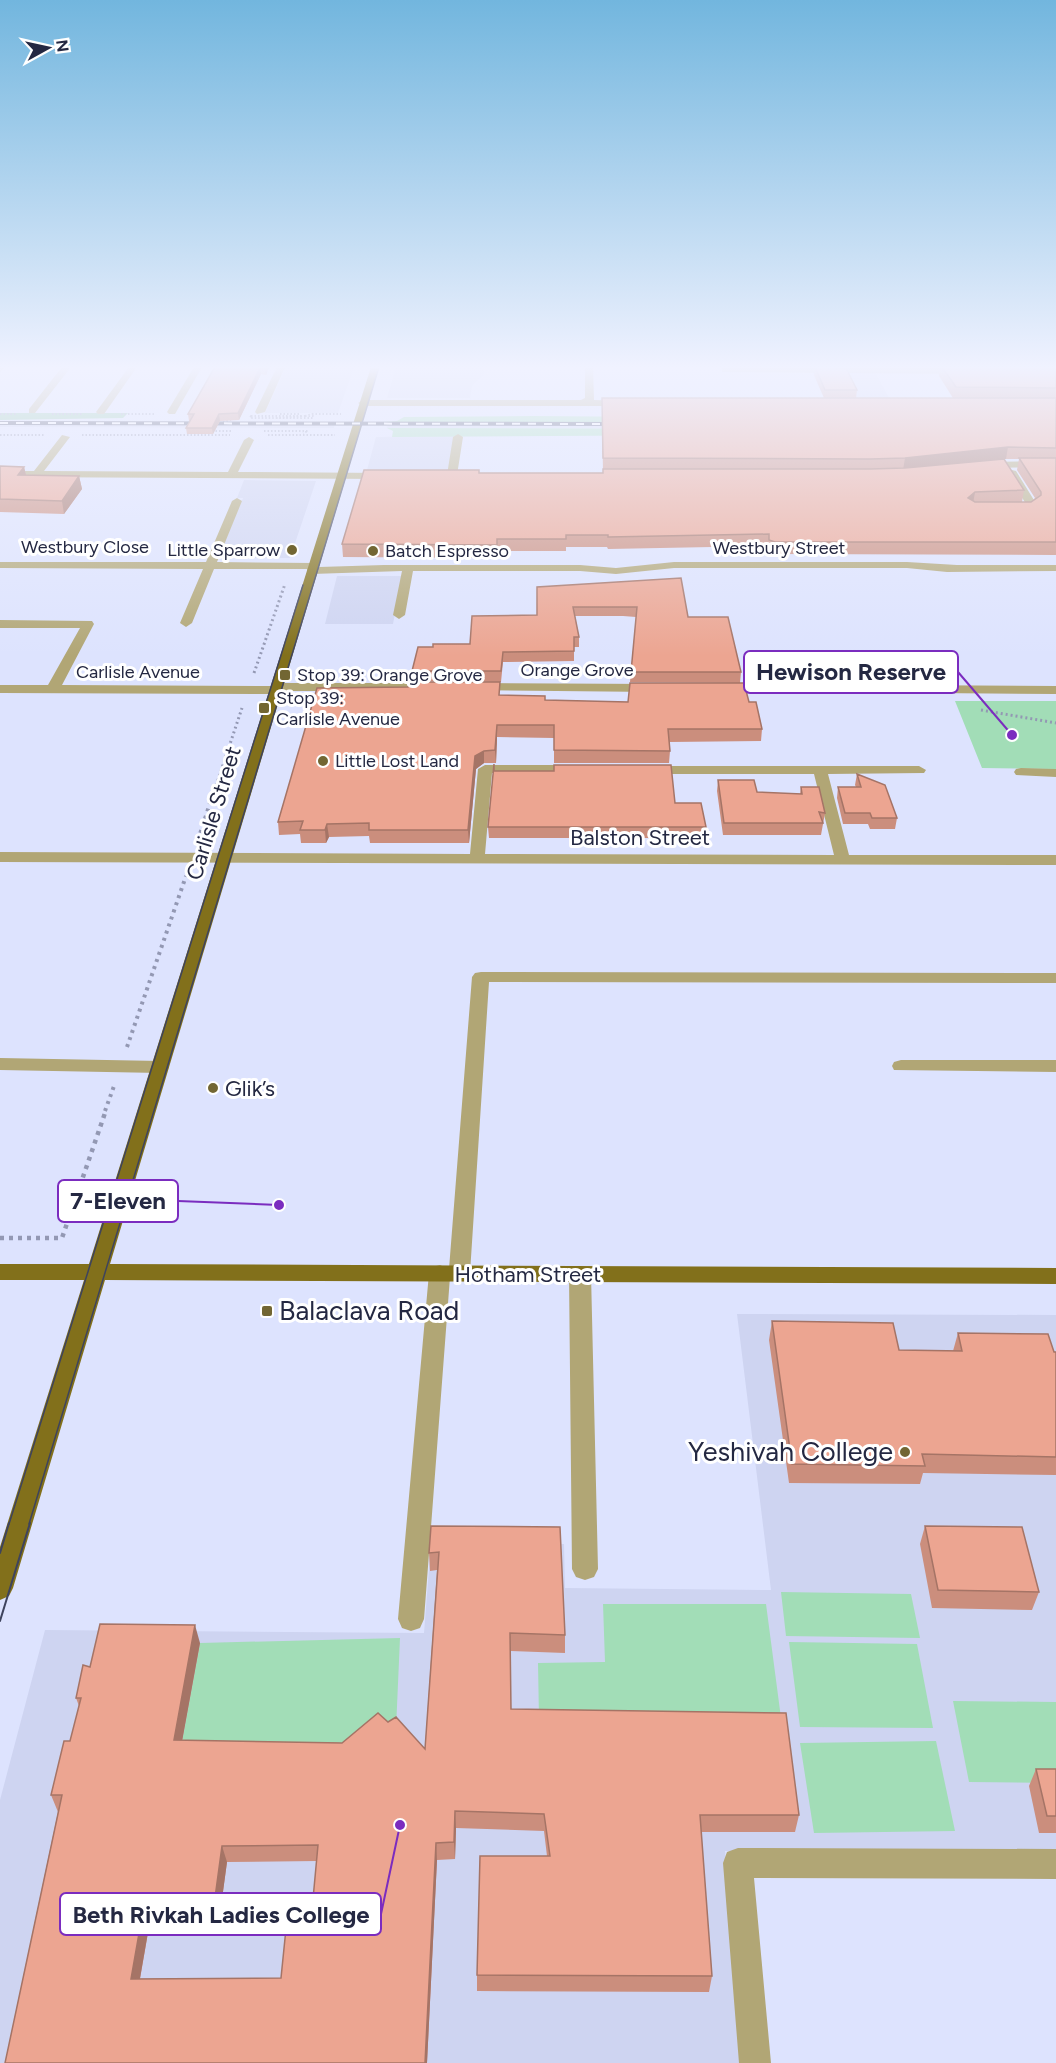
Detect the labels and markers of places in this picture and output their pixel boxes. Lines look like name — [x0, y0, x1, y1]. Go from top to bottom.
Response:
place label: Little Sparrow — [167, 539, 280, 561]
place label: Batch Espresso — [385, 540, 509, 562]
marker: Little Sparrow — [285, 543, 299, 557]
marker: Batch Espresso — [366, 544, 380, 558]
callout: Hewison Reserve — [744, 651, 958, 693]
place label: Stop 39: Orange Grove — [297, 664, 483, 686]
marker: Stop 39: Orange Grove — [278, 668, 292, 682]
place label: Stop 39: Carlisle Avenue — [276, 687, 400, 730]
marker: Stop 39: Carlisle Avenue — [257, 701, 271, 715]
place label: Little Lost Land — [335, 750, 459, 772]
marker: Little Lost Land — [316, 754, 330, 768]
place label: Glik’s — [225, 1075, 275, 1102]
marker: Glik’s — [206, 1081, 220, 1095]
callout: 7-Eleven — [58, 1180, 178, 1222]
place label: Balaclava Road — [279, 1294, 459, 1327]
marker: Balaclava Road — [260, 1304, 274, 1318]
place label: Yeshivah College — [688, 1435, 893, 1468]
marker: Yeshivah College — [898, 1445, 912, 1459]
callout: Beth Rivkah Ladies College — [60, 1893, 381, 1935]

